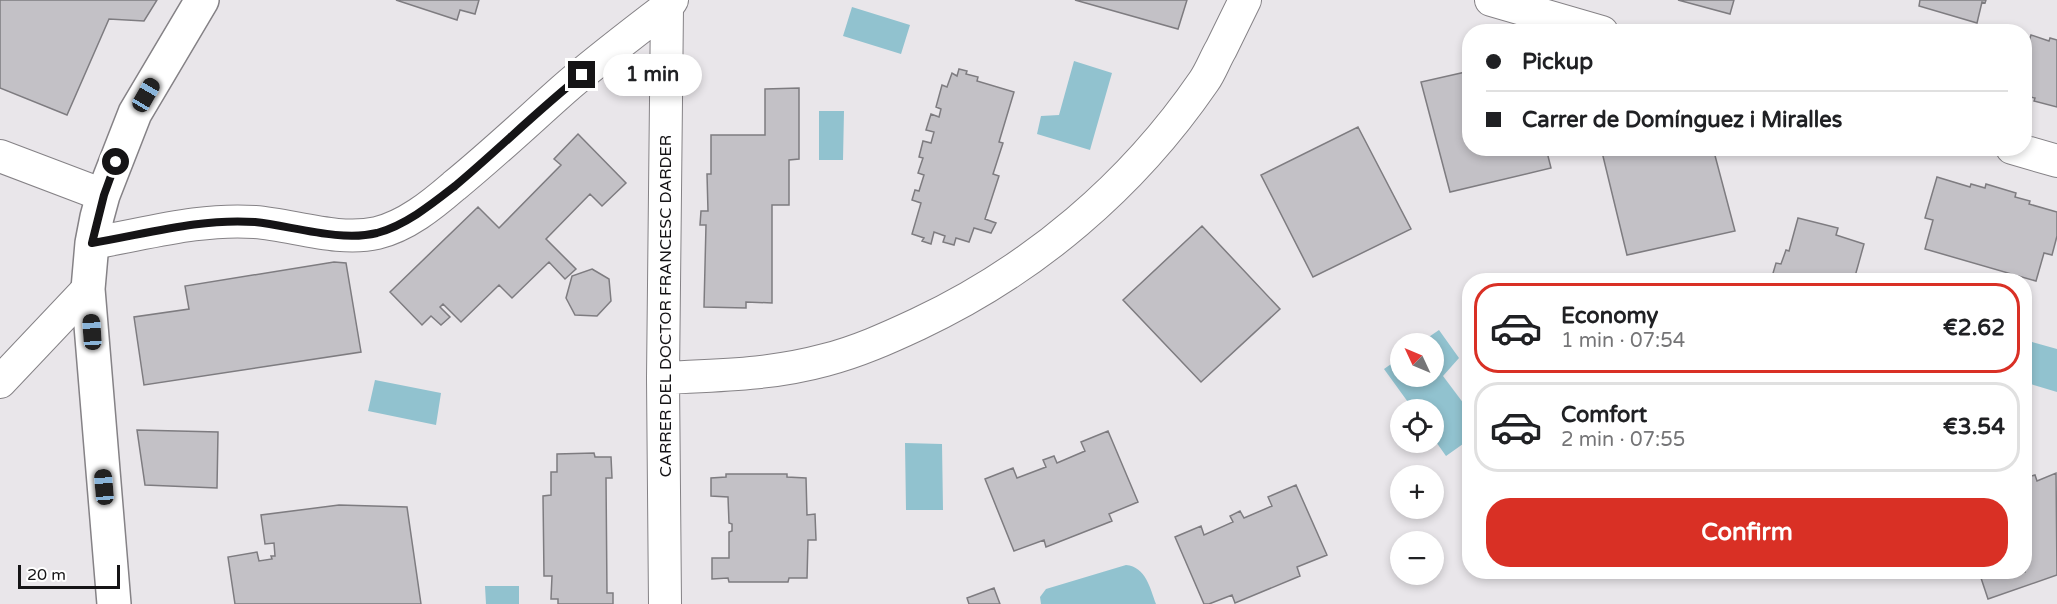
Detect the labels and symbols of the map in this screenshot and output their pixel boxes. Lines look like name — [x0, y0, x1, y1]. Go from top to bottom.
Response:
callout: 1 min — [603, 54, 702, 96]
route end — [568, 61, 595, 88]
car — [129, 75, 163, 115]
street label: CARRER DEL DOCTOR FRANCESC DARDER — [656, 135, 676, 477]
route start — [102, 148, 129, 175]
car — [82, 313, 102, 351]
north arrow — [1390, 333, 1444, 387]
car — [93, 468, 115, 506]
scale bar — [18, 562, 120, 590]

